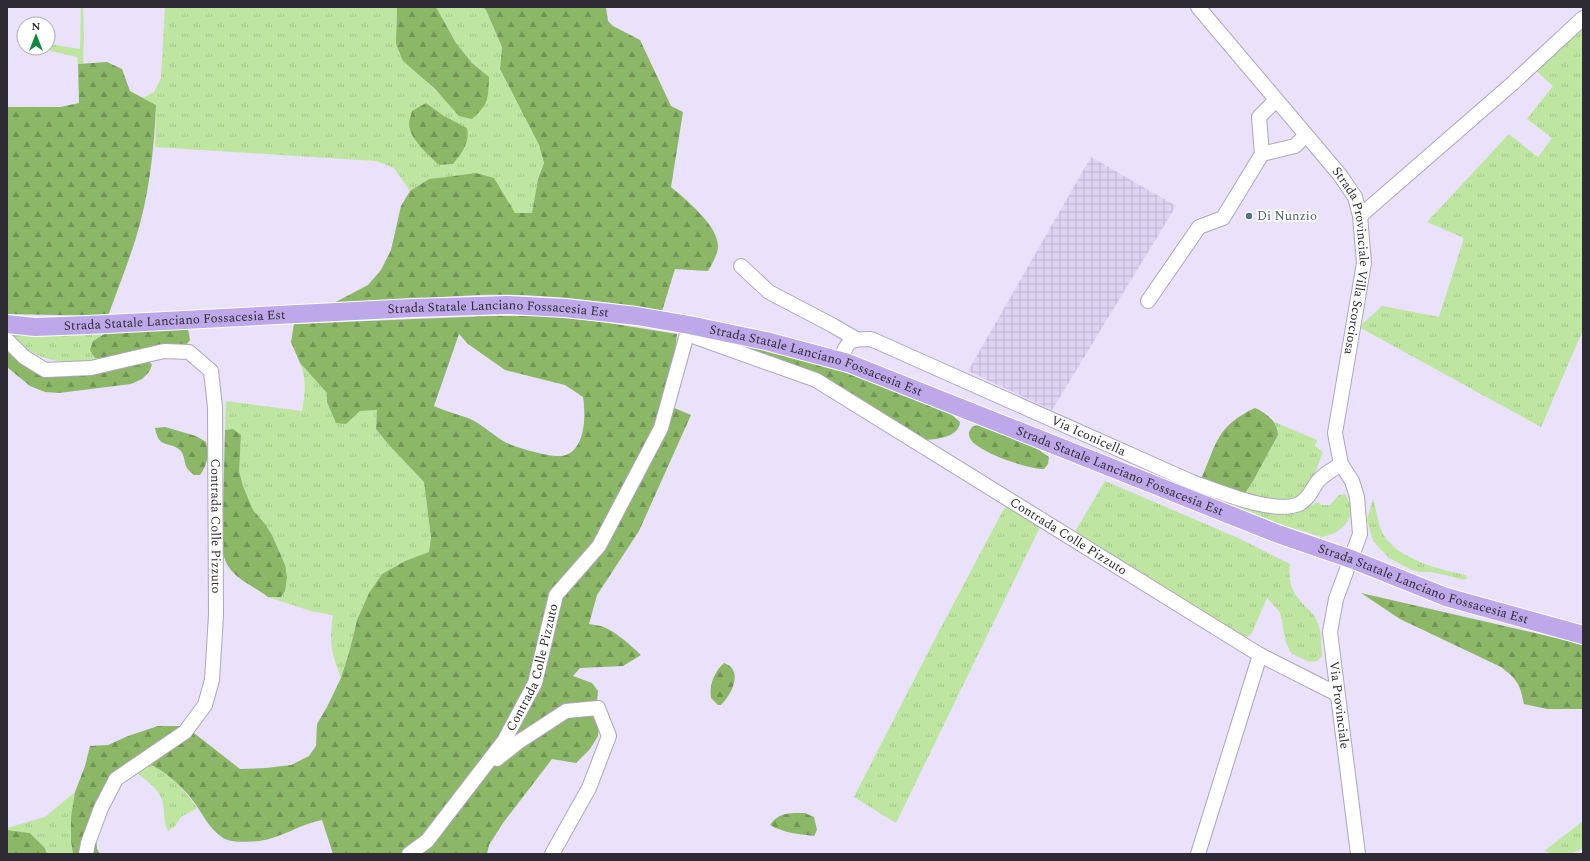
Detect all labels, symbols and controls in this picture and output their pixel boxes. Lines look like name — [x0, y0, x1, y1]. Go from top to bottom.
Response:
north arrow — [16, 16, 56, 56]
text: N — [32, 18, 41, 35]
street label: Strada Provinciale Villa Scorciosa — [1327, 162, 1374, 357]
place label: Di Nunzio — [1257, 206, 1317, 226]
marker: Di Nunzio — [1244, 211, 1254, 221]
street label: Strada Statale Lanciano Fossacesia Est — [387, 295, 610, 323]
street label: Strada Statale Lanciano Fossacesia Est — [64, 305, 286, 336]
street label: Strada Statale Lanciano Fossacesia Est — [708, 319, 926, 402]
street label: Via Iconicella — [1048, 410, 1130, 461]
street label: Strada Statale Lanciano Fossacesia Est — [1013, 421, 1227, 522]
street label: Contrada Colle Pizzuto — [205, 458, 226, 593]
street label: Contrada Colle Pizzuto — [1006, 492, 1131, 580]
street label: Strada Statale Lanciano Fossacesia Est — [1315, 538, 1531, 630]
street label: Contrada Colle Pizzuto — [501, 602, 564, 735]
street label: Via Provinciale — [1324, 660, 1355, 750]

